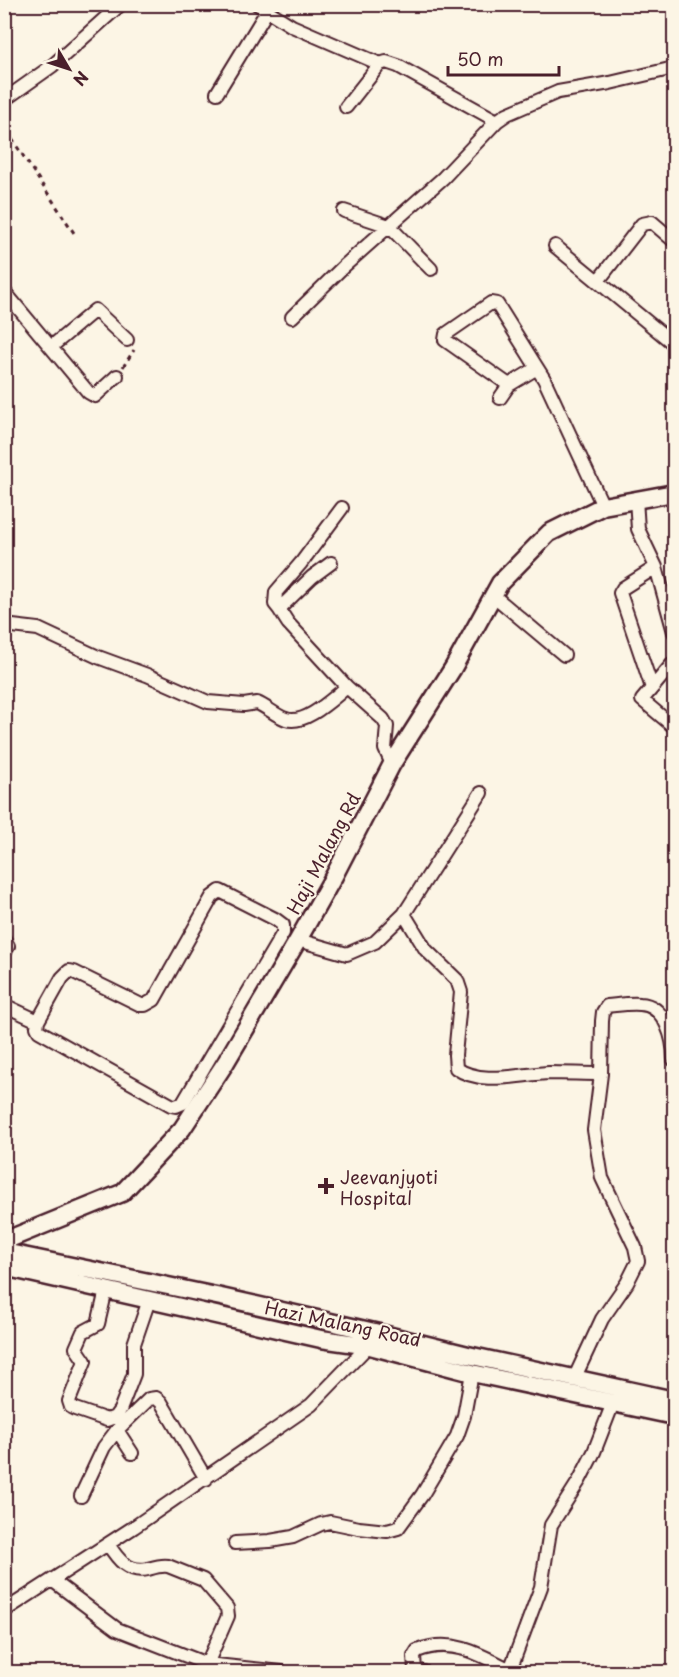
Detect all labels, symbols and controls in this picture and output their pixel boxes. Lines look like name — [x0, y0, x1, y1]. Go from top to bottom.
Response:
north arrow — [39, 39, 99, 99]
scale bar — [448, 39, 559, 77]
text: 50 m — [457, 45, 504, 72]
text: N — [68, 67, 95, 92]
street label: Haji Malang Rd — [280, 787, 366, 919]
place label: Jeevanjyoti Hospital — [340, 1163, 438, 1211]
marker: Jeevanjyoti Hospital — [317, 1177, 335, 1195]
street label: Hazi Malang Road — [262, 1293, 424, 1353]

